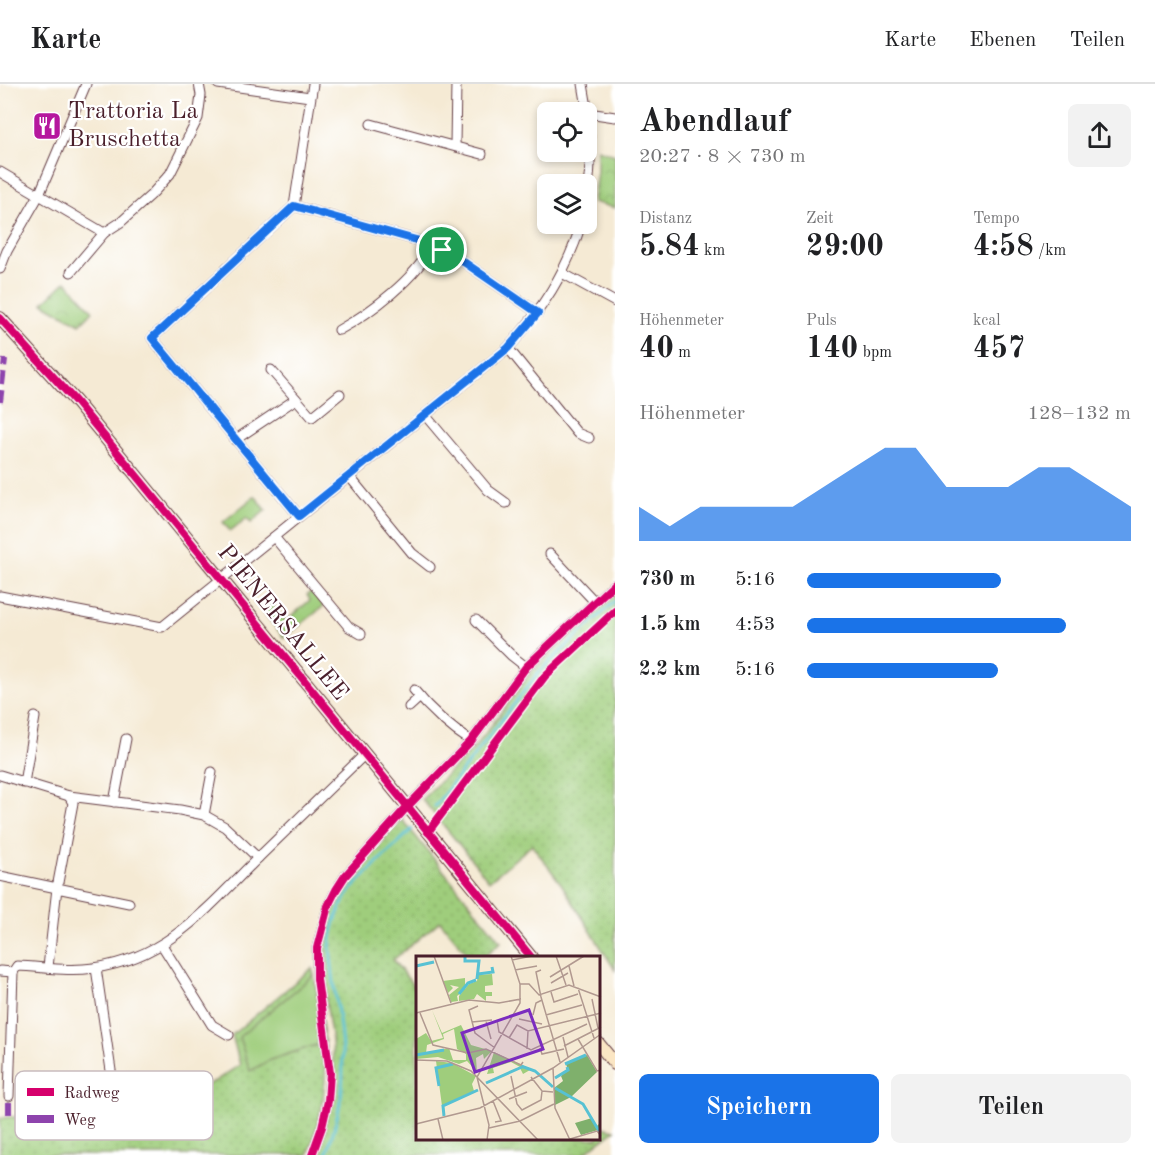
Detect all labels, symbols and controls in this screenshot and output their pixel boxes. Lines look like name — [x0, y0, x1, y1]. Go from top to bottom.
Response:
text: Karte — [30, 27, 101, 55]
text: Karte — [884, 30, 936, 51]
text: Ebenen — [969, 30, 1036, 51]
text: Teilen — [1069, 30, 1125, 51]
place label: Trattoria La Bruschetta — [68, 100, 199, 152]
map controls — [537, 102, 597, 234]
button: locate — [537, 102, 597, 162]
button: share — [1068, 104, 1131, 167]
text: Abendlauf — [639, 106, 790, 139]
restaurant icon: Trattoria La Bruschetta — [31, 110, 63, 142]
text: 20:27 · 8 × 730 m — [639, 147, 806, 167]
button: layers — [537, 174, 597, 234]
text: Distanz — [639, 211, 692, 227]
text: Zeit — [806, 211, 834, 227]
text: Tempo — [973, 211, 1020, 227]
pin — [416, 224, 467, 275]
text: 5.84 — [639, 232, 700, 262]
text: 29:00 — [806, 232, 884, 262]
text: 4:58 — [973, 232, 1034, 262]
icon: arrive — [425, 233, 458, 266]
text: km — [700, 243, 725, 259]
text: /km — [1034, 243, 1066, 259]
text: Höhenmeter — [639, 313, 724, 329]
text: Puls — [806, 313, 837, 329]
text: kcal — [973, 313, 1001, 329]
text: 40 — [639, 334, 674, 364]
text: 140 — [806, 334, 858, 364]
text: 457 — [973, 334, 1025, 364]
text: m — [674, 345, 691, 361]
text: bpm — [858, 345, 892, 361]
text: Höhenmeter — [639, 404, 745, 424]
text: 128–132 m — [1028, 404, 1131, 424]
street label: PIENERSALLEE — [212, 541, 352, 705]
text: 730 m — [639, 570, 695, 590]
text: 5:16 — [735, 570, 775, 590]
text: 1.5 km — [639, 615, 701, 635]
text: 4:53 — [735, 615, 775, 635]
text: 2.2 km — [639, 660, 701, 680]
text: 5:16 — [735, 660, 775, 680]
inset map — [416, 956, 600, 1140]
legend — [15, 1071, 213, 1140]
button: Speichern — [639, 1074, 879, 1143]
button: Teilen — [891, 1074, 1131, 1143]
text: Radweg — [64, 1086, 120, 1102]
text: Weg — [64, 1113, 96, 1129]

